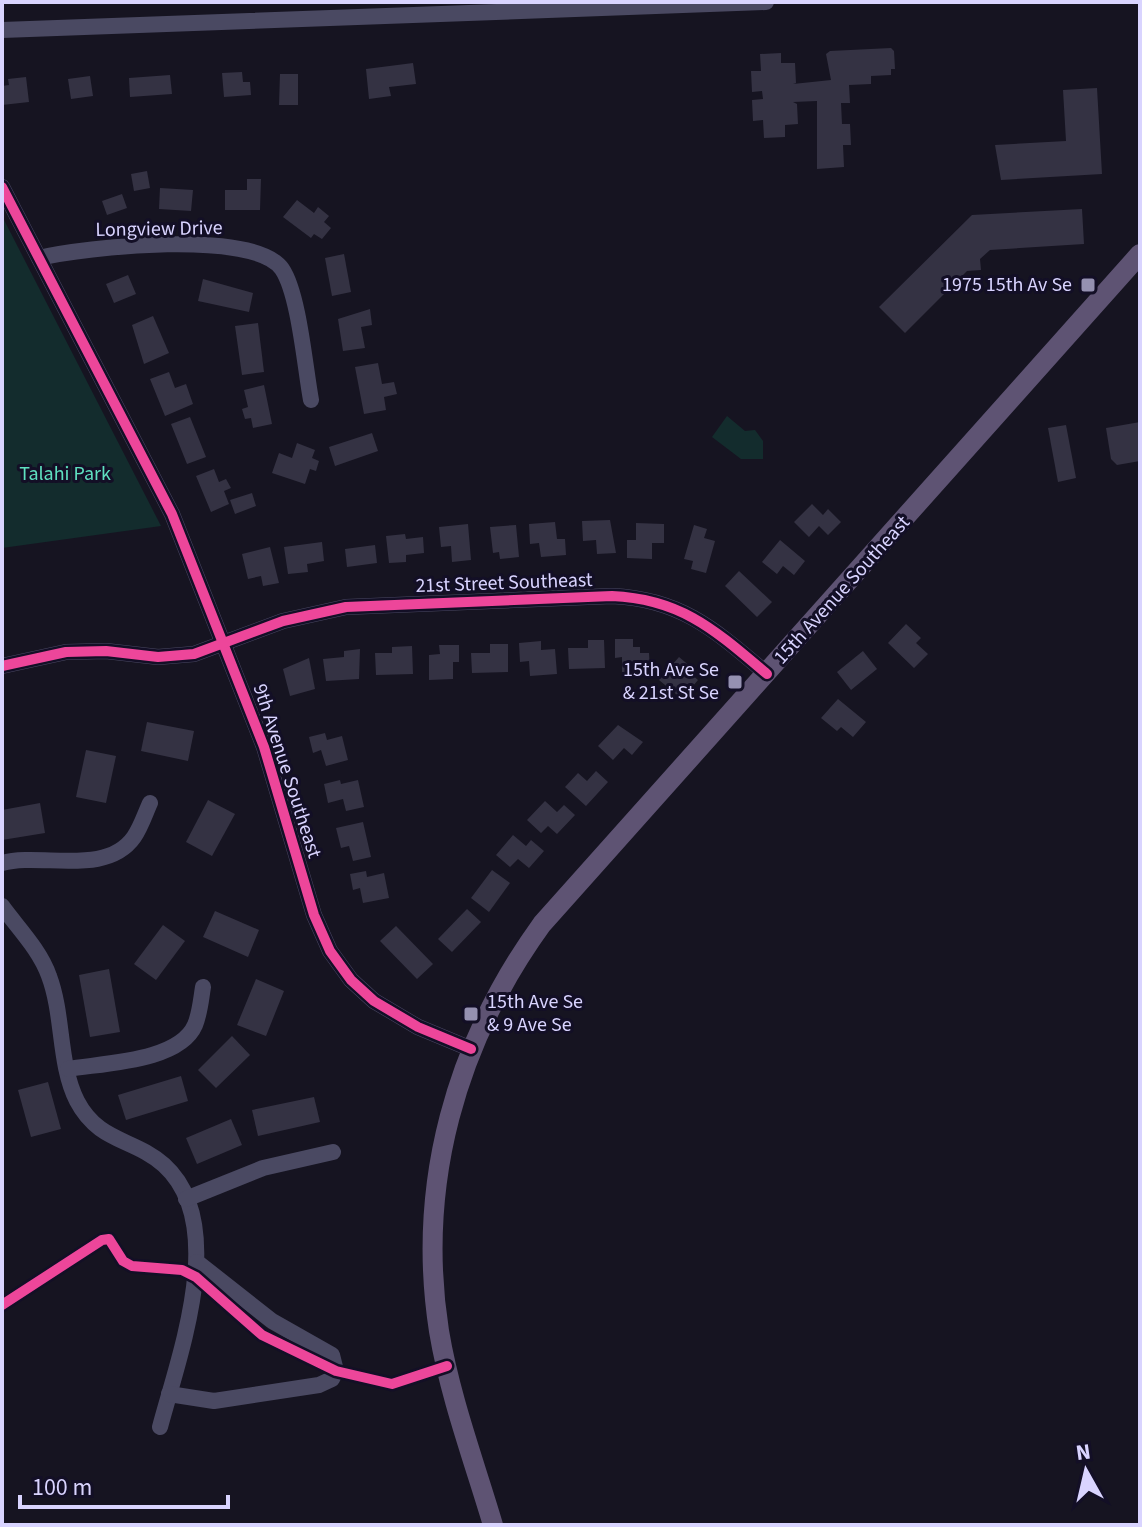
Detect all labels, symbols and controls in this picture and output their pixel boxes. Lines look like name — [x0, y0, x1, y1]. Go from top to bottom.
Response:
street label: Longview Drive — [95, 214, 223, 244]
place label: 1975 15th Av Se — [942, 271, 1072, 299]
marker: 1975 15th Av Se — [1079, 276, 1097, 294]
park label: Talahi Park — [19, 460, 111, 488]
street label: 15th Avenue Southeast — [767, 509, 917, 671]
street label: 21st Street Southeast — [415, 566, 593, 600]
place label: 15th Ave Se & 21st St Se — [623, 656, 719, 707]
marker: 15th Ave Se & 21st St Se — [726, 673, 744, 691]
street label: 9th Avenue Southeast — [246, 680, 328, 862]
place label: 15th Ave Se & 9 Ave Se — [487, 988, 583, 1039]
marker: 15th Ave Se & 9 Ave Se — [462, 1005, 480, 1023]
north arrow — [1046, 1431, 1126, 1511]
text: N — [1074, 1435, 1093, 1469]
scale bar — [20, 1459, 228, 1509]
text: 100 m — [32, 1470, 92, 1505]

